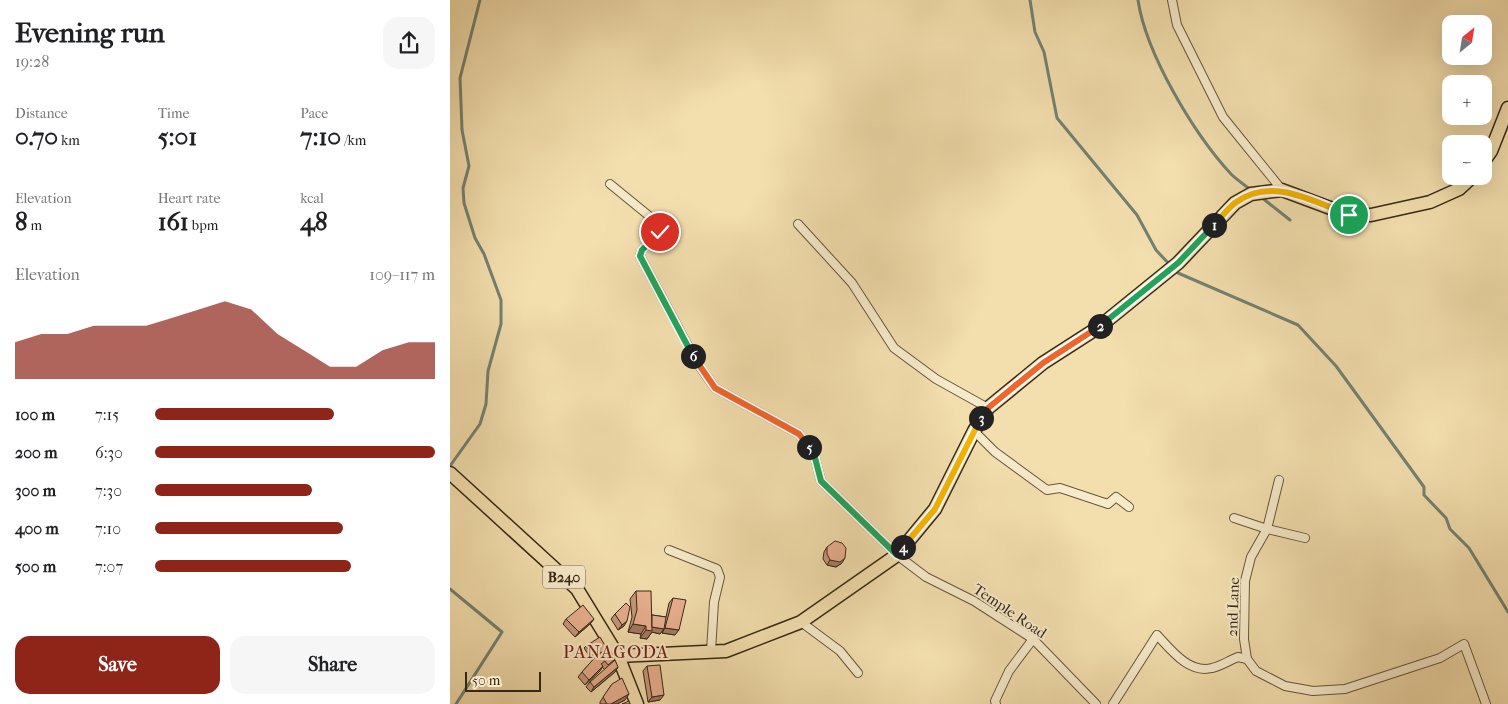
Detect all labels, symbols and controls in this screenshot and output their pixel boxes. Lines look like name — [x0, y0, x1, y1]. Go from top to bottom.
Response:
north arrow — [1442, 15, 1492, 65]
map controls — [1442, 15, 1492, 185]
text: Evening run — [15, 16, 165, 49]
button: share — [383, 17, 435, 69]
text: 19:28 — [15, 52, 49, 71]
button: + — [1442, 75, 1492, 125]
text: Distance — [15, 105, 68, 122]
text: Time — [158, 105, 189, 122]
text: Pace — [300, 105, 328, 122]
text: 0.70 — [15, 122, 58, 151]
text: 5:01 — [158, 122, 197, 151]
text: 7:10 — [300, 122, 341, 151]
text: km — [58, 132, 80, 149]
text: /km — [341, 132, 366, 149]
button: − — [1442, 135, 1492, 185]
text: Elevation — [15, 190, 72, 207]
text: Heart rate — [158, 190, 220, 207]
text: kcal — [300, 190, 324, 207]
pin — [1328, 194, 1370, 236]
icon: arrive — [1335, 201, 1363, 229]
text: 8 — [15, 207, 28, 236]
text: 161 — [158, 207, 189, 236]
text: 48 — [300, 207, 328, 236]
pin — [639, 211, 681, 253]
pin: 1 — [1202, 212, 1226, 238]
text: m — [28, 217, 42, 234]
text: bpm — [189, 217, 218, 234]
text: 1 — [1212, 217, 1217, 234]
icon: check — [646, 218, 674, 246]
text: Elevation — [15, 265, 80, 284]
text: 109–117 m — [369, 265, 435, 284]
pin: 2 — [1088, 314, 1112, 338]
text: 2 — [1097, 318, 1104, 335]
pin: 6 — [680, 344, 706, 368]
text: 6 — [690, 348, 697, 365]
text: 100 m — [15, 405, 55, 424]
text: 7:15 — [95, 405, 119, 424]
pin: 3 — [968, 406, 994, 430]
text: 3 — [979, 410, 984, 427]
pin: 5 — [796, 434, 822, 460]
text: 5 — [806, 439, 813, 456]
text: 200 m — [15, 443, 58, 462]
text: 6:30 — [95, 443, 123, 462]
text: 300 m — [15, 481, 56, 500]
text: 7:30 — [95, 481, 122, 500]
text: 400 m — [15, 519, 59, 538]
text: 7:10 — [95, 519, 121, 538]
pin: 4 — [890, 534, 916, 560]
text: 4 — [899, 539, 908, 556]
text: 500 m — [15, 557, 56, 576]
text: 7:07 — [95, 557, 123, 576]
road number: B240 — [543, 566, 585, 588]
street label: 2nd Lane — [1223, 576, 1243, 637]
street label: Temple Road — [970, 580, 1051, 643]
button: Save — [15, 636, 220, 694]
button: Share — [230, 636, 435, 694]
district label: PANAGODA — [563, 642, 669, 663]
scale bar — [465, 669, 541, 692]
text: 50 m — [472, 672, 500, 689]

